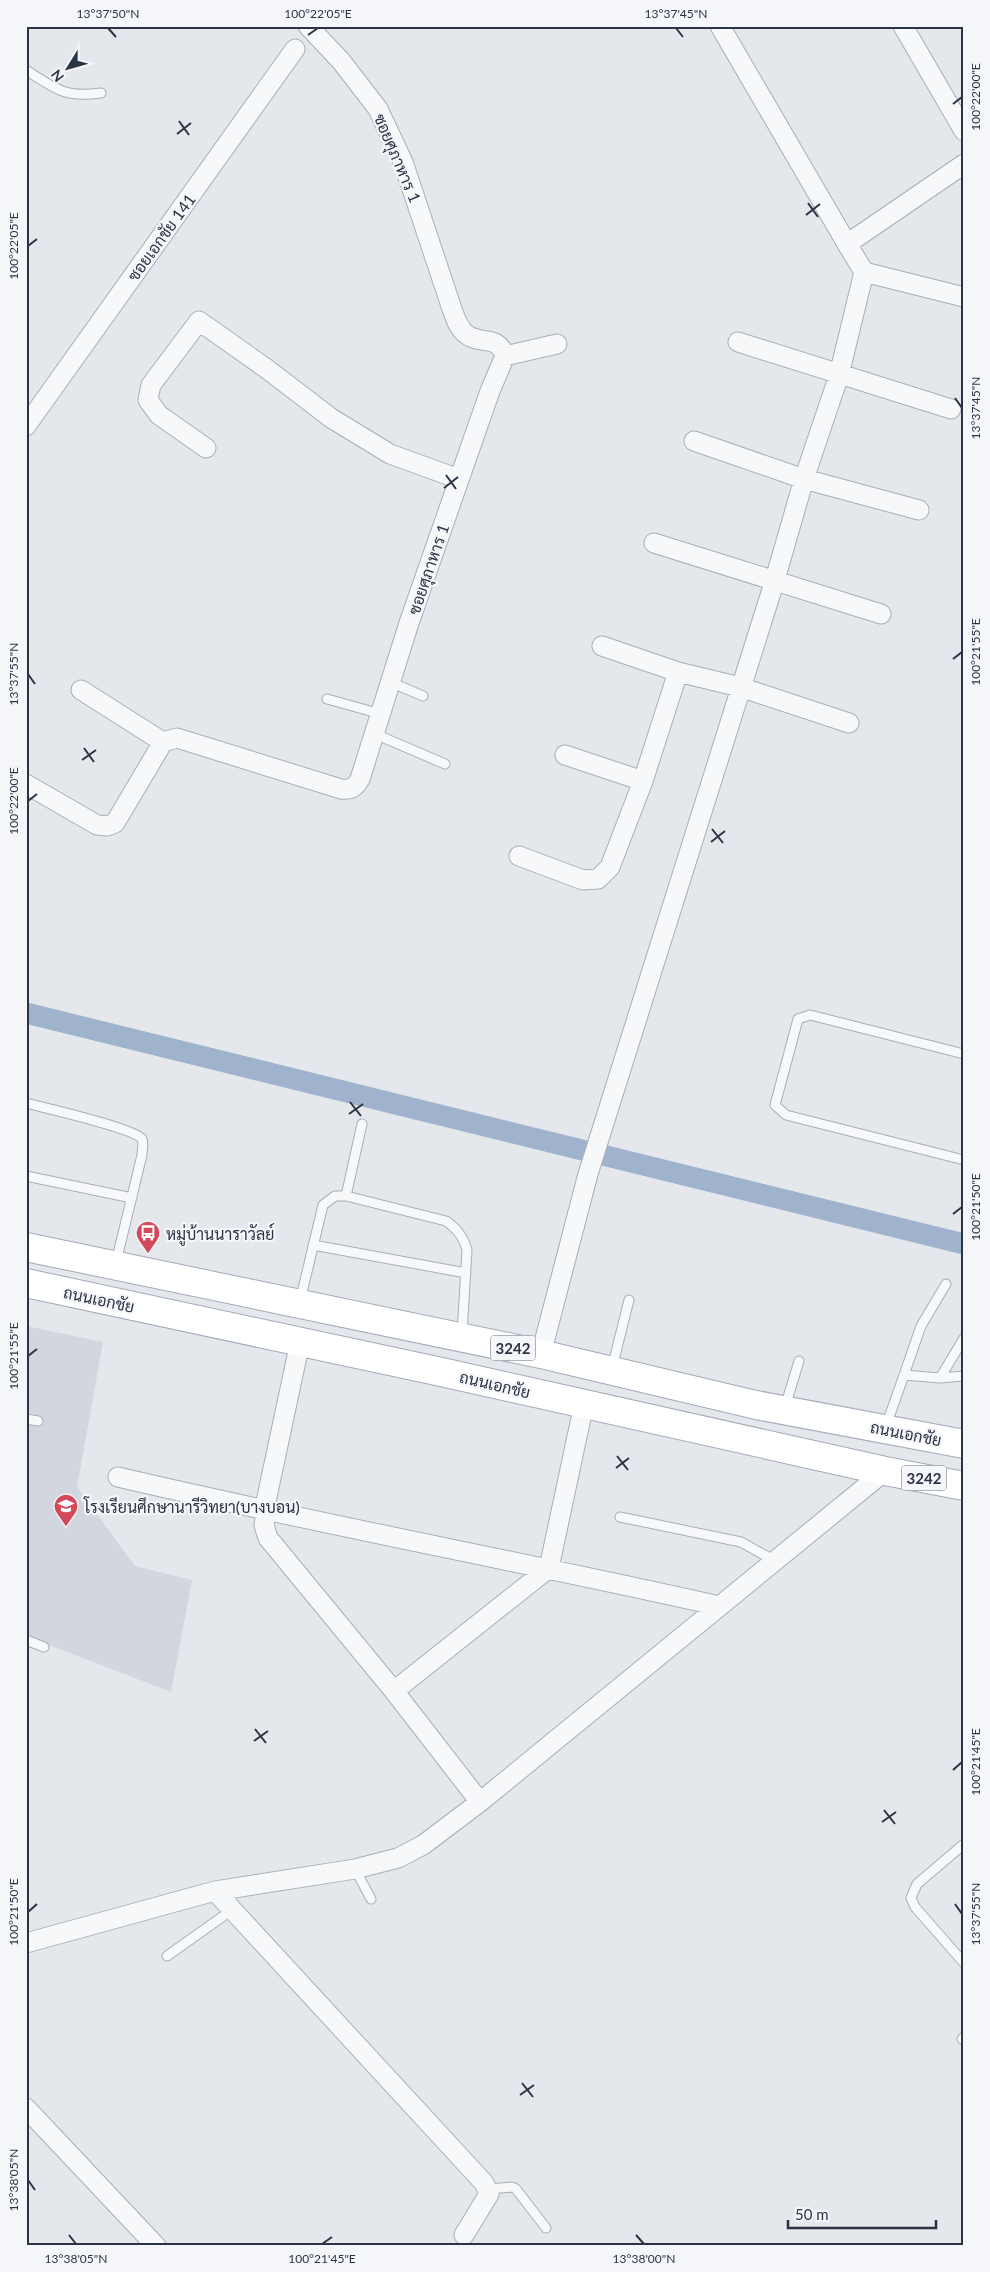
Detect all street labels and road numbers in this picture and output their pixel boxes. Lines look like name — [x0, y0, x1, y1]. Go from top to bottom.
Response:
street label: ซอยศุภาหาร 1 — [368, 111, 425, 206]
street label: ซอยเอกชัย 141 — [123, 190, 199, 284]
street label: ซอยศุภาหาร 1 — [404, 521, 455, 618]
street label: ถนนเอกชัย — [62, 1282, 136, 1316]
road number: 3242 — [490, 1336, 536, 1360]
street label: ถนนเอกชัย — [458, 1367, 532, 1401]
street label: ถนนเอกชัย — [869, 1417, 943, 1449]
road number: 3242 — [902, 1466, 946, 1490]

